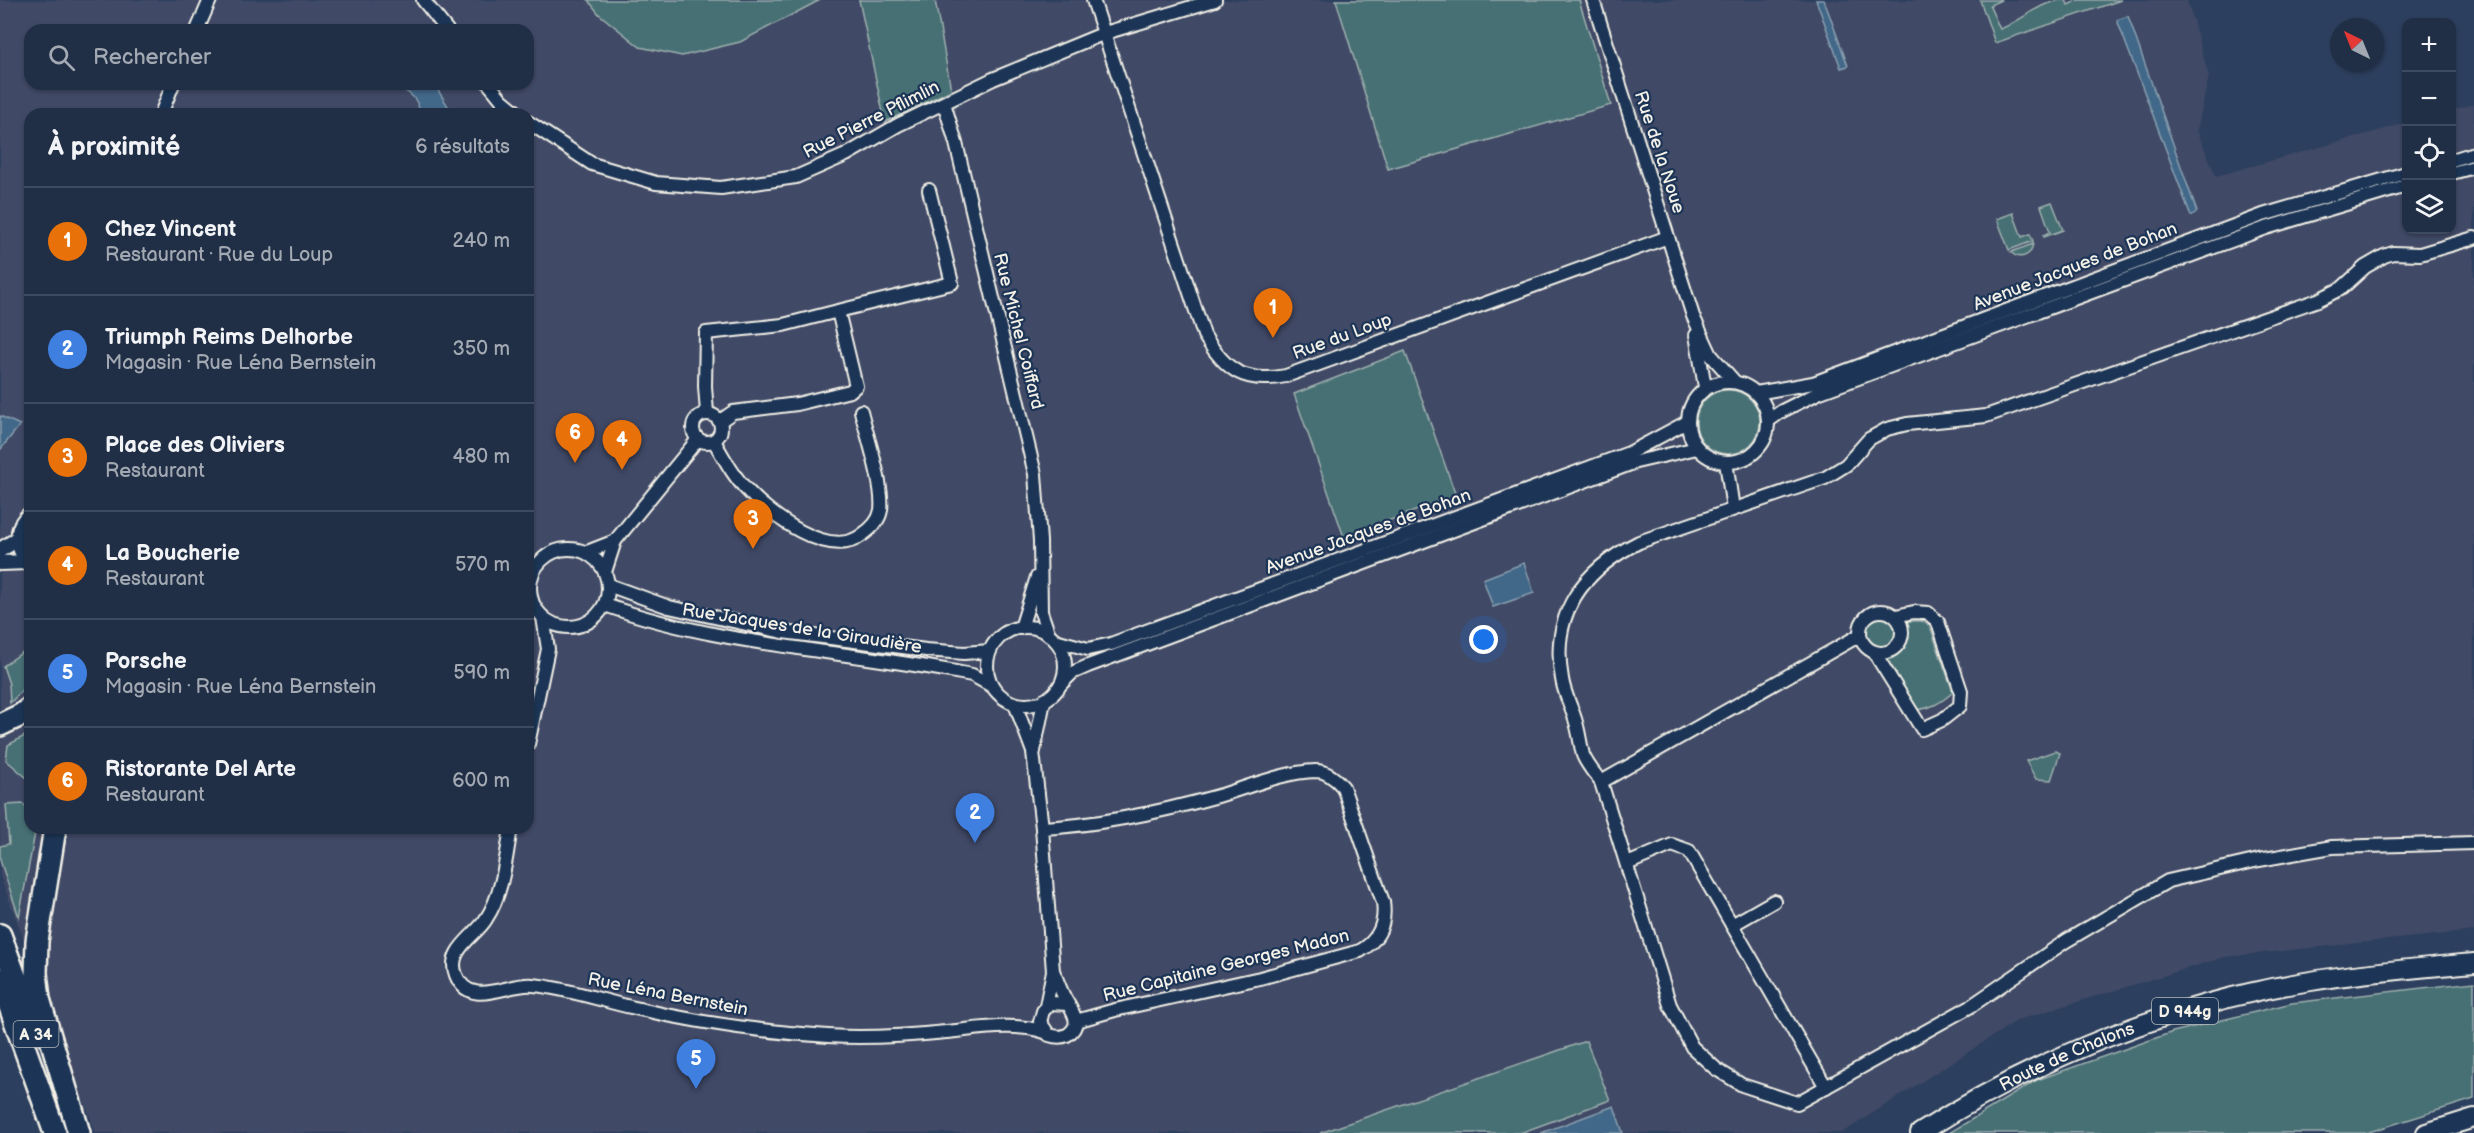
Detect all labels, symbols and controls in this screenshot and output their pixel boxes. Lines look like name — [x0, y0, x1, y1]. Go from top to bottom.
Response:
north arrow — [2330, 18, 2384, 72]
map controls — [2402, 18, 2456, 234]
button: + — [2402, 18, 2456, 72]
search box — [24, 24, 534, 90]
icon: search — [45, 41, 78, 74]
text: Rechercher — [93, 44, 211, 71]
button: − — [2402, 72, 2456, 126]
street label: Rue Pierre Pflimlin — [800, 76, 943, 163]
street label: Rue de la Noue — [1630, 88, 1689, 216]
button: locate — [2402, 126, 2456, 180]
text: À proximité — [48, 132, 180, 163]
text: 6 résultats — [415, 135, 510, 159]
button: layers — [2402, 180, 2456, 234]
text: Chez Vincent — [105, 216, 236, 243]
street label: Avenue Jacques de Bohan — [1970, 218, 2180, 315]
text: 1 — [63, 229, 72, 253]
text: 240 m — [453, 229, 510, 253]
text: Restaurant · Rue du Loup — [105, 243, 333, 267]
street label: Rue Michel Coiffard — [989, 251, 1048, 411]
pin: 1 — [1254, 288, 1292, 338]
street label: Rue du Loup — [1290, 309, 1395, 364]
text: Triumph Reims Delhorbe — [105, 324, 353, 351]
text: 2 — [62, 337, 73, 361]
text: 350 m — [453, 337, 510, 361]
text: Magasin · Rue Léna Bernstein — [105, 351, 376, 375]
pin: 6 — [556, 414, 594, 463]
pin: 4 — [602, 420, 642, 470]
text: Place des Oliviers — [105, 432, 285, 459]
text: 3 — [62, 445, 73, 469]
text: 480 m — [452, 445, 510, 469]
text: Restaurant — [105, 459, 205, 483]
street label: Avenue Jacques de Bohan — [1263, 485, 1474, 578]
pin: 3 — [734, 500, 772, 549]
text: La Boucherie — [105, 540, 240, 567]
text: 4 — [62, 553, 73, 577]
text: 570 m — [455, 553, 510, 577]
text: Restaurant — [105, 567, 205, 591]
street label: Rue Jacques de la Giraudière — [681, 599, 923, 658]
your location — [1469, 625, 1498, 654]
text: Porsche — [105, 648, 187, 675]
text: 5 — [62, 661, 73, 685]
text: 590 m — [453, 661, 510, 685]
text: Magasin · Rue Léna Bernstein — [105, 675, 376, 699]
text: Ristorante Del Arte — [105, 756, 296, 783]
text: 6 — [61, 769, 74, 793]
text: 600 m — [452, 769, 510, 793]
text: Restaurant — [105, 783, 205, 807]
pin: 2 — [956, 794, 994, 843]
street label: Rue Capitaine Georges Madon — [1101, 925, 1351, 1006]
street label: Rue Léna Bernstein — [586, 969, 750, 1020]
road number: D 944g — [2152, 998, 2218, 1024]
street label: Route de Chalons — [1996, 1018, 2137, 1096]
road number: A 34 — [14, 1021, 58, 1047]
pin: 5 — [676, 1040, 716, 1089]

